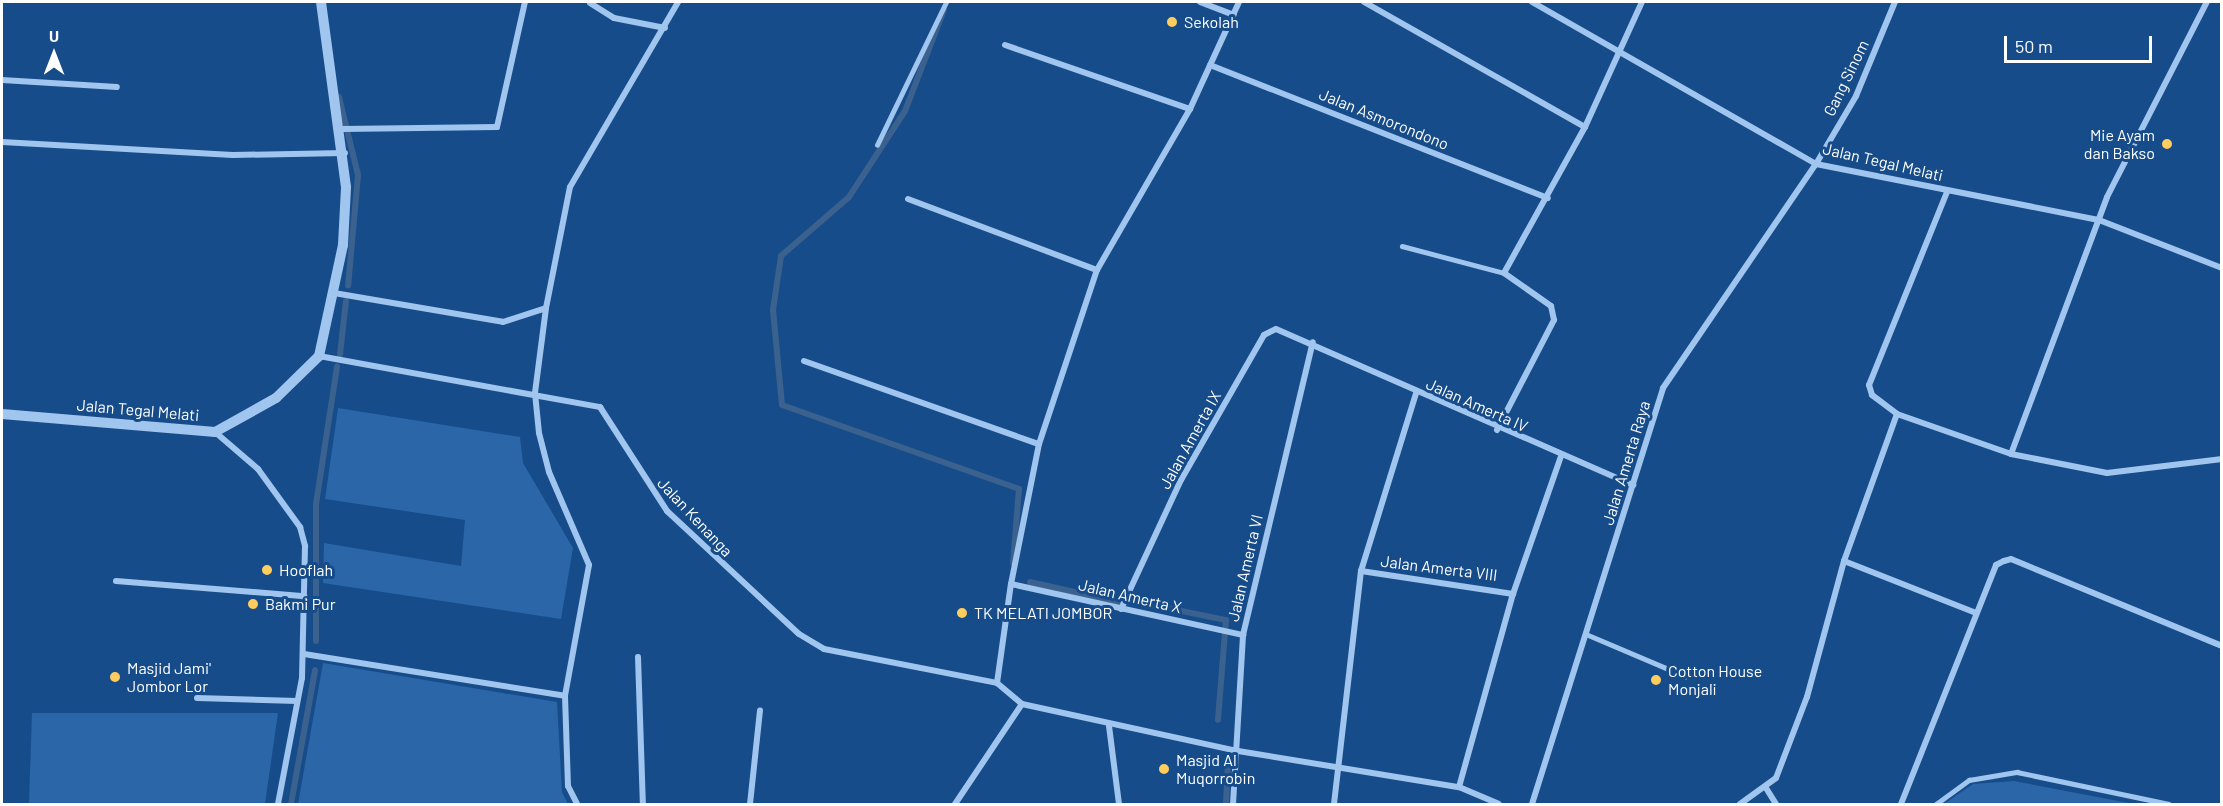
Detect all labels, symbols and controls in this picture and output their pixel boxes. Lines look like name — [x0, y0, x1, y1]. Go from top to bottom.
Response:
place label: Sekolah — [1184, 12, 1239, 32]
marker: Sekolah — [1165, 15, 1179, 29]
north arrow — [24, 24, 84, 84]
scale bar — [2007, 24, 2156, 62]
text: U — [49, 26, 59, 45]
text: 50 m — [2015, 35, 2053, 57]
street label: Gang Sinom — [1819, 37, 1873, 119]
street label: Jalan Asmorondono — [1316, 84, 1452, 154]
place label: Mie Ayam dan Bakso — [2084, 125, 2155, 163]
marker: Mie Ayam dan Bakso — [2160, 137, 2174, 151]
street label: Jalan Tegal Melati — [1821, 139, 1945, 185]
street label: Jalan Amerta IV — [1423, 374, 1531, 436]
street label: Jalan Amerta IX — [1155, 388, 1225, 492]
street label: Jalan Tegal Melati — [76, 395, 200, 425]
street label: Jalan Amerta Raya — [1598, 399, 1654, 527]
street label: Jalan Kenanga — [653, 473, 737, 561]
street label: Jalan Amerta VI — [1223, 513, 1267, 623]
street label: Jalan Amerta VIII — [1379, 551, 1499, 585]
place label: Hooflah — [279, 560, 333, 580]
marker: Hooflah — [260, 563, 274, 577]
street label: Jalan Amerta X — [1077, 575, 1183, 617]
place label: Bakmi Pur — [265, 594, 336, 614]
marker: Bakmi Pur — [246, 597, 260, 611]
place label: TK MELATI JOMBOR — [974, 603, 1112, 623]
marker: TK MELATI JOMBOR — [955, 606, 969, 620]
place label: Masjid Jami' Jombor Lor — [127, 658, 211, 696]
place label: Cotton House Monjali — [1668, 661, 1762, 699]
marker: Masjid Jami' Jombor Lor — [108, 670, 122, 684]
marker: Cotton House Monjali — [1649, 673, 1663, 687]
place label: Masjid Al Muqorrobin — [1176, 750, 1255, 788]
marker: Masjid Al Muqorrobin — [1157, 762, 1171, 776]

